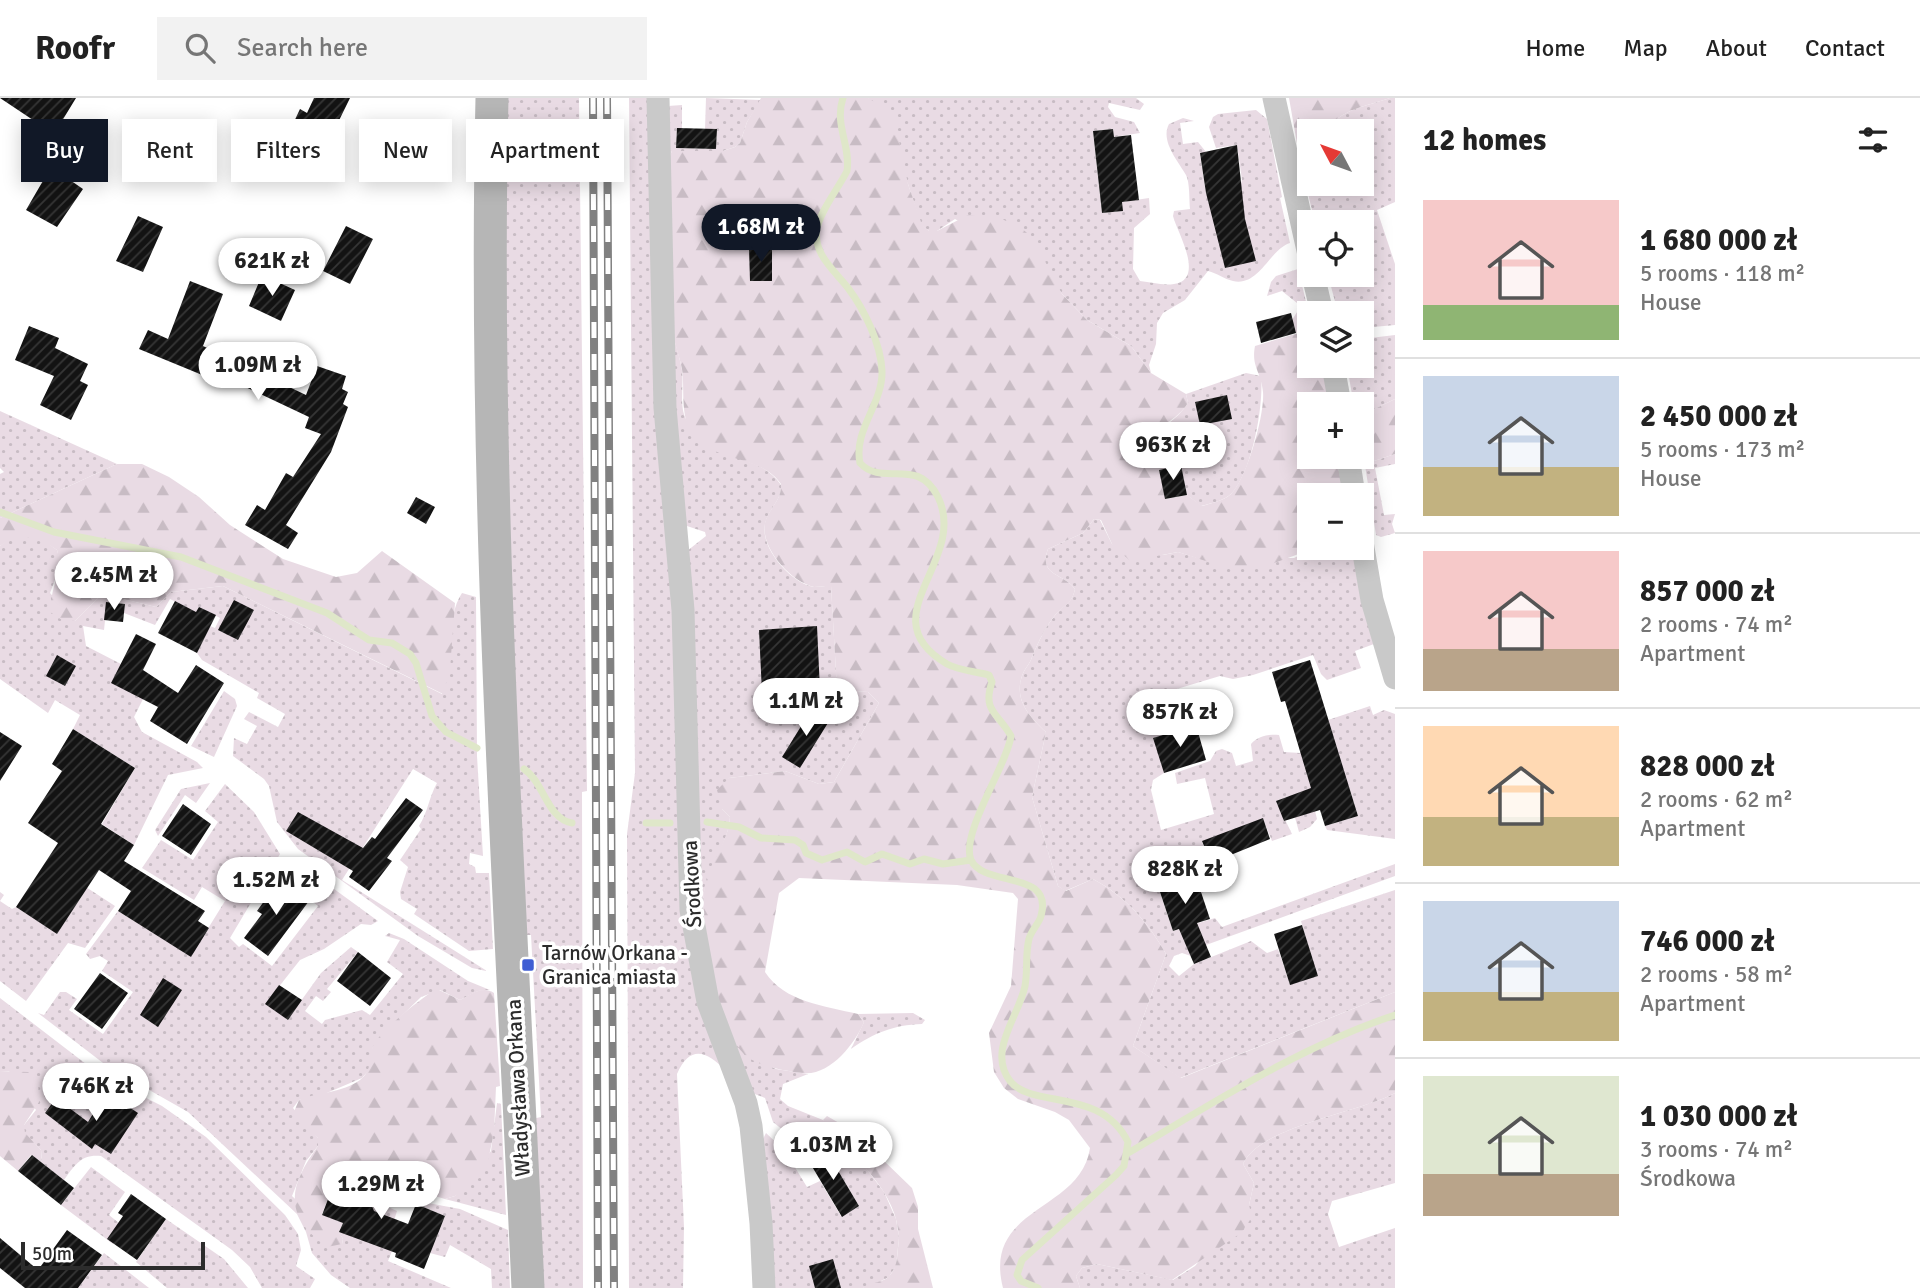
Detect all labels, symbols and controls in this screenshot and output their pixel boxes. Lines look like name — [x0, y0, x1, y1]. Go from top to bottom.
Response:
search box — [157, 17, 647, 80]
text: Roofr — [35, 28, 115, 69]
icon: search — [181, 29, 219, 67]
text: Search here — [237, 32, 368, 64]
text: Home — [1525, 33, 1585, 63]
text: Map — [1623, 33, 1668, 63]
text: About — [1706, 33, 1767, 63]
text: Contact — [1805, 33, 1885, 63]
chip: Buy — [21, 119, 108, 182]
chip: Rent — [122, 119, 217, 182]
chip: Filters — [231, 119, 345, 182]
chip: New — [359, 119, 452, 182]
chip: Apartment — [466, 119, 624, 182]
north arrow — [1297, 119, 1374, 196]
map controls — [1297, 119, 1374, 560]
icon: filters — [1854, 121, 1892, 159]
text: 12 homes — [1423, 122, 1546, 159]
pin: 1.68M zł — [689, 204, 833, 264]
button: locate — [1297, 210, 1374, 287]
text: 1.68M zł — [718, 212, 804, 241]
text: 1 680 000 zł — [1640, 222, 1798, 259]
icon: home — [1479, 228, 1563, 312]
pin: 621K zł — [207, 238, 337, 298]
text: 621K zł — [234, 246, 310, 275]
text: 5 rooms · 118 m² — [1640, 259, 1805, 288]
text: House — [1640, 288, 1702, 317]
button: layers — [1297, 301, 1374, 378]
pin: 1.09M zł — [186, 342, 330, 402]
text: 1.09M zł — [215, 350, 301, 379]
button: + — [1297, 392, 1374, 469]
text: 2 450 000 zł — [1640, 398, 1798, 435]
icon: home — [1479, 404, 1563, 488]
pin: 963K zł — [1108, 422, 1238, 482]
text: 963K zł — [1135, 430, 1211, 459]
text: 5 rooms · 173 m² — [1640, 435, 1805, 464]
text: House — [1640, 464, 1702, 493]
button: − — [1297, 483, 1374, 560]
pin: 2.45M zł — [42, 552, 186, 612]
text: 2.45M zł — [71, 560, 157, 589]
text: 857 000 zł — [1640, 573, 1775, 610]
icon: home — [1479, 579, 1563, 663]
text: 2 rooms · 74 m² — [1640, 610, 1793, 639]
text: Apartment — [1640, 639, 1745, 668]
pin: 1.1M zł — [741, 678, 871, 738]
text: 1.1M zł — [769, 686, 843, 715]
pin: 857K zł — [1115, 690, 1245, 749]
text: 857K zł — [1142, 697, 1218, 726]
text: 828 000 zł — [1640, 748, 1775, 785]
icon: home — [1479, 754, 1563, 838]
text: 2 rooms · 62 m² — [1640, 785, 1793, 814]
text: Apartment — [1640, 814, 1745, 843]
street label: Środkowa — [677, 840, 707, 928]
pin: 828K zł — [1120, 846, 1250, 906]
text: 828K zł — [1147, 854, 1223, 883]
pin: 1.52M zł — [204, 858, 348, 917]
text: 1.52M zł — [233, 865, 319, 894]
text: 746 000 zł — [1640, 923, 1775, 960]
icon: home — [1479, 929, 1563, 1013]
place label: Tarnów Orkana - Granica miasta — [542, 940, 688, 990]
marker: Tarnów Orkana - Granica miasta — [520, 957, 536, 973]
text: 2 rooms · 58 m² — [1640, 960, 1793, 989]
text: Apartment — [1640, 989, 1745, 1018]
street label: Władysława Orkana — [500, 998, 536, 1178]
pin: 746K zł — [31, 1063, 161, 1123]
text: 746K zł — [58, 1071, 134, 1100]
text: 1 030 000 zł — [1640, 1098, 1798, 1135]
icon: home — [1479, 1104, 1563, 1188]
pin: 1.03M zł — [761, 1122, 905, 1182]
text: 1.03M zł — [790, 1130, 876, 1159]
text: 3 rooms · 74 m² — [1640, 1135, 1793, 1164]
pin: 1.29M zł — [309, 1162, 453, 1221]
text: Środkowa — [1640, 1164, 1736, 1193]
text: 1.29M zł — [338, 1169, 424, 1198]
scale bar — [21, 1239, 205, 1271]
text: 50 m — [32, 1242, 72, 1266]

